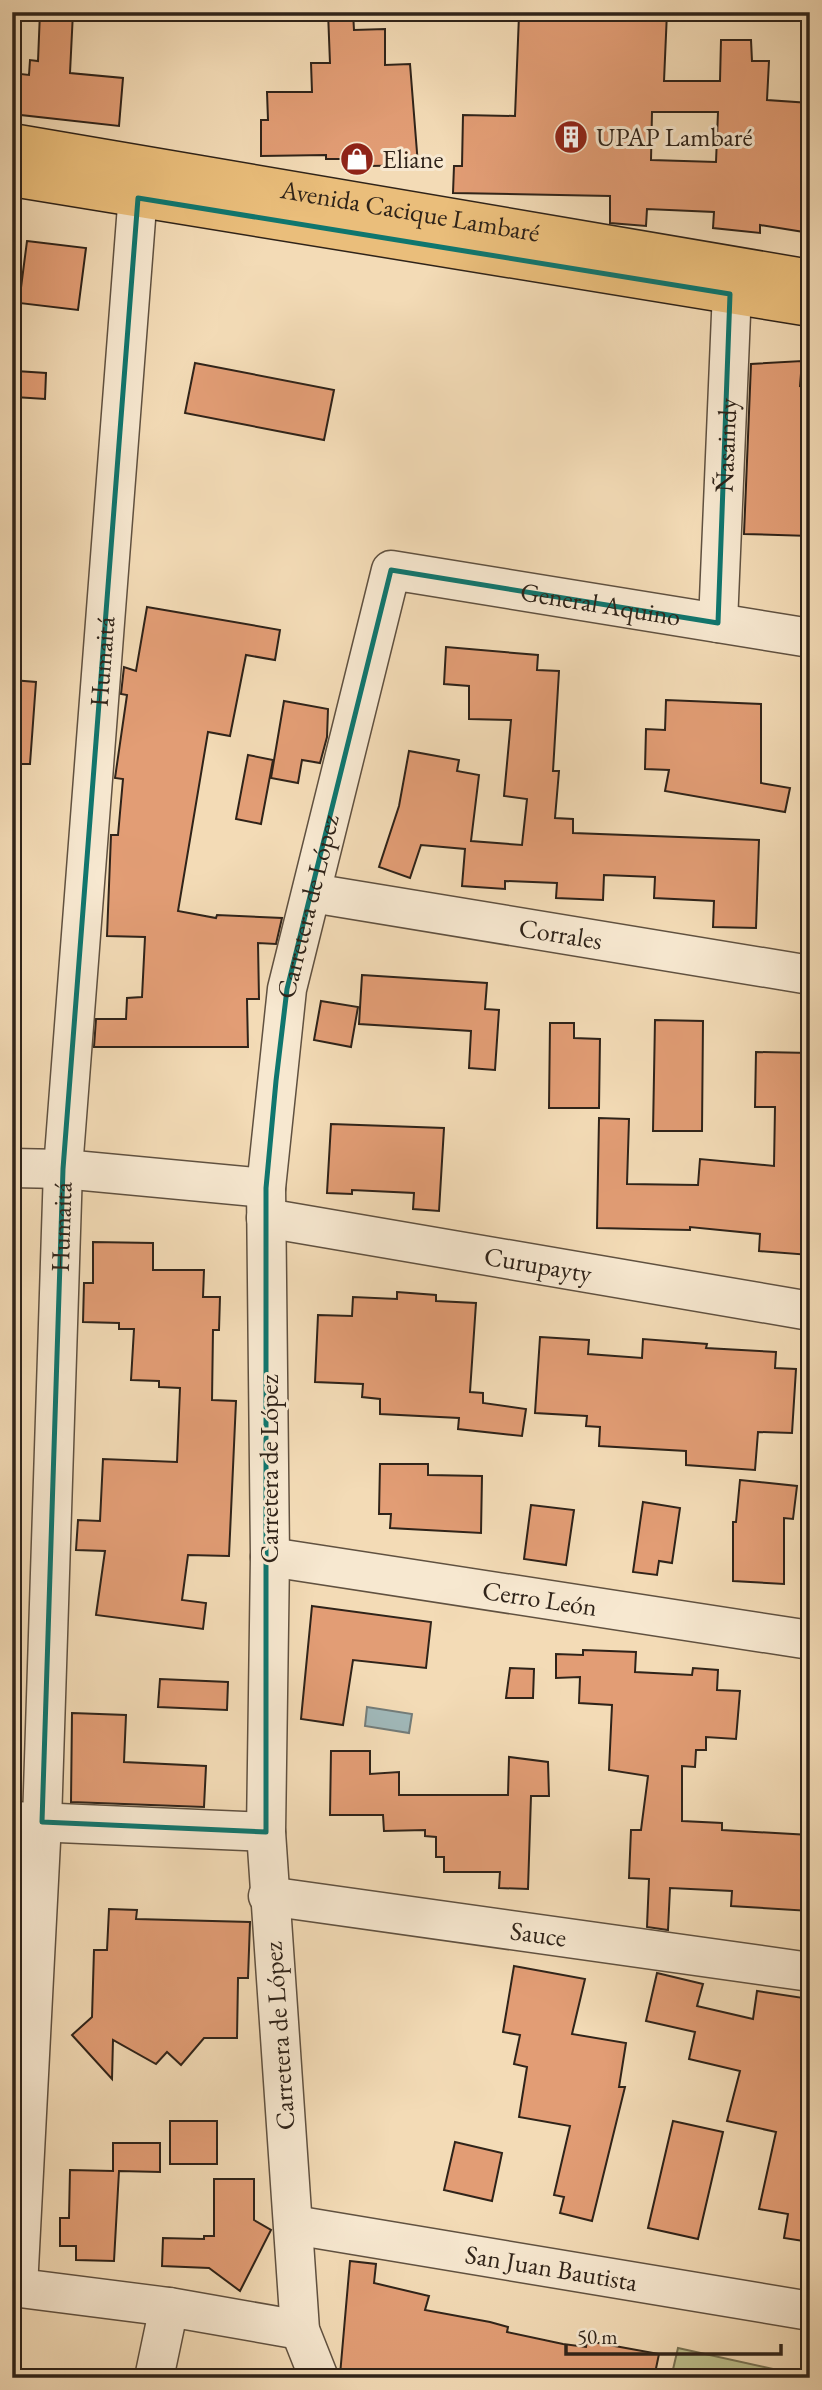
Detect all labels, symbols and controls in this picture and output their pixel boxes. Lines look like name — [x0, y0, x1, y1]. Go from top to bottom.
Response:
building icon: UPAP Lambaré — [552, 118, 590, 156]
place label: UPAP Lambaré — [596, 120, 753, 154]
shop icon: Eliane — [338, 140, 376, 178]
place label: Eliane — [382, 142, 444, 176]
street label: Avenida Cacique Lambaré — [277, 172, 542, 250]
street label: Ñasaindy — [707, 397, 744, 493]
street label: General Aquino — [518, 574, 683, 634]
street label: Humaitá — [82, 615, 122, 708]
street label: Carretera de López — [269, 810, 347, 1000]
street label: Corrales — [517, 910, 605, 958]
street label: Humaitá — [43, 1181, 80, 1273]
street label: Curupayty — [482, 1239, 595, 1291]
street label: Carretera de López — [252, 1374, 286, 1563]
street label: Cerro León — [480, 1573, 600, 1624]
street label: Sauce — [508, 1913, 569, 1955]
street label: Carretera de López — [255, 1940, 303, 2131]
street label: San Juan Bautista — [463, 2237, 641, 2299]
scale bar — [566, 2313, 782, 2357]
text: 50 m — [577, 2323, 618, 2350]

